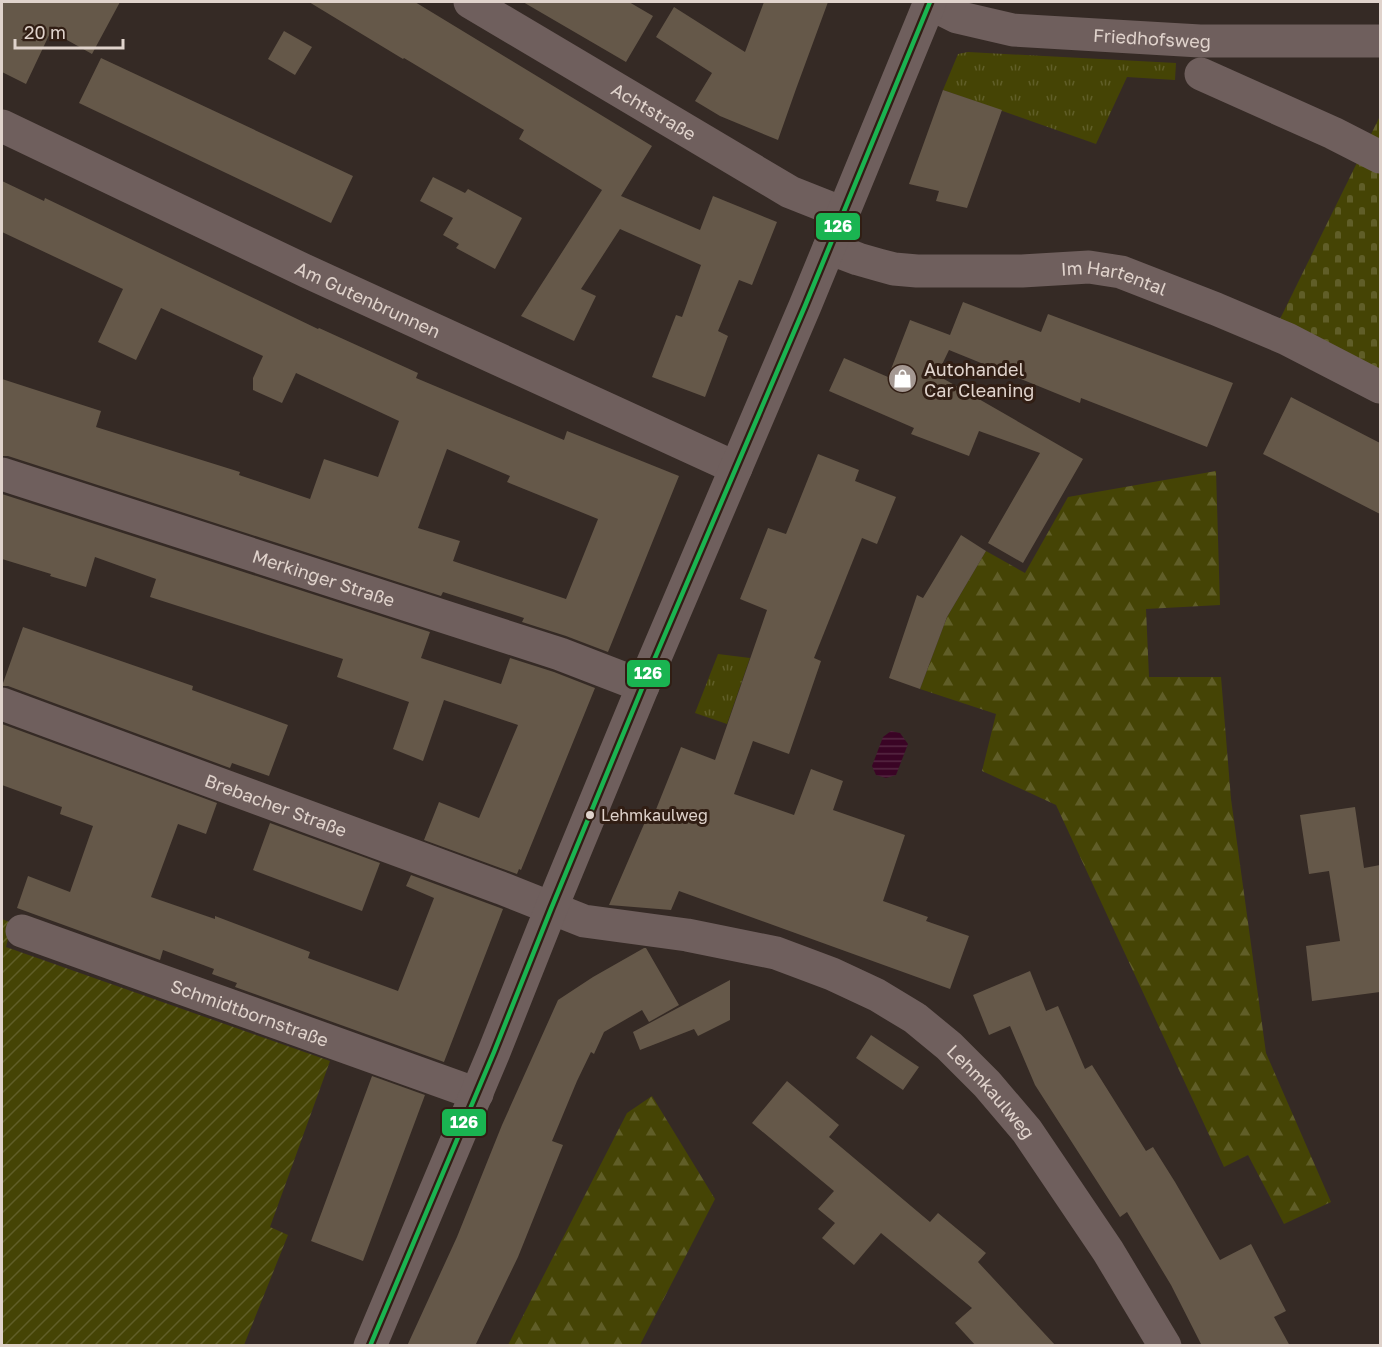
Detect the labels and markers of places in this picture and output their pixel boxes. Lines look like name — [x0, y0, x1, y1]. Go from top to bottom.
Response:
place label: Autohandel Car Cleaning — [924, 358, 1034, 401]
shop icon: Autohandel Car Cleaning — [887, 363, 919, 395]
place label: Lehmkaulweg — [601, 805, 708, 825]
marker: Lehmkaulweg — [584, 809, 596, 821]

